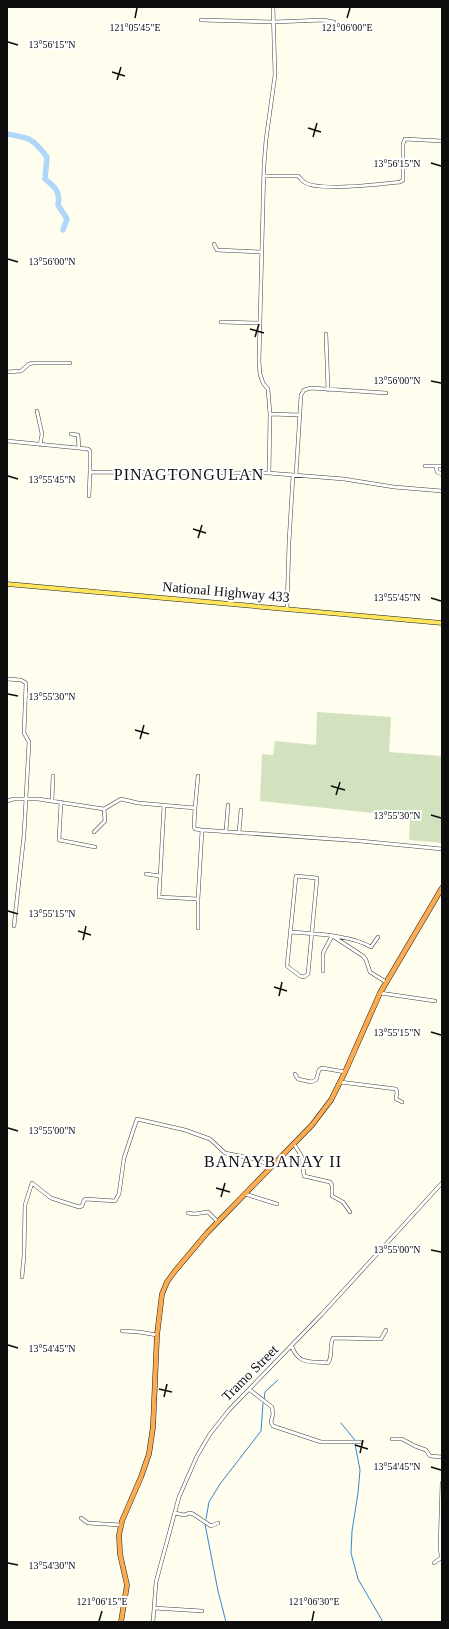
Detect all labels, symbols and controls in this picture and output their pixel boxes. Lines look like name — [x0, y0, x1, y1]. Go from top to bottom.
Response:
text: 121°05'45"E — [110, 22, 161, 33]
text: 121°06'00"E — [322, 22, 373, 33]
text: 13°56'15"N — [28, 39, 76, 50]
text: 13°56'15"N — [373, 158, 421, 169]
text: 13°56'00"N — [28, 256, 76, 267]
text: 13°56'00"N — [373, 375, 421, 386]
district label: PINAGTONGULAN — [114, 466, 264, 483]
text: 13°55'45"N — [28, 474, 76, 485]
street label: National Highway 433 — [162, 579, 290, 605]
text: 13°55'45"N — [373, 592, 421, 603]
text: 13°55'30"N — [28, 691, 76, 702]
text: 13°55'30"N — [373, 810, 421, 821]
text: 13°55'15"N — [28, 908, 76, 919]
text: 13°55'15"N — [373, 1027, 421, 1038]
text: 13°55'00"N — [28, 1125, 76, 1136]
district label: BANAYBANAY II — [204, 1153, 342, 1170]
text: 13°55'00"N — [373, 1244, 421, 1255]
street label: Tramo Street — [219, 1342, 281, 1404]
text: 13°54'45"N — [28, 1343, 76, 1354]
text: 13°54'45"N — [373, 1461, 421, 1472]
text: 13°54'30"N — [28, 1560, 76, 1571]
text: 121°06'15"E — [77, 1596, 128, 1607]
text: 121°06'30"E — [289, 1596, 340, 1607]

